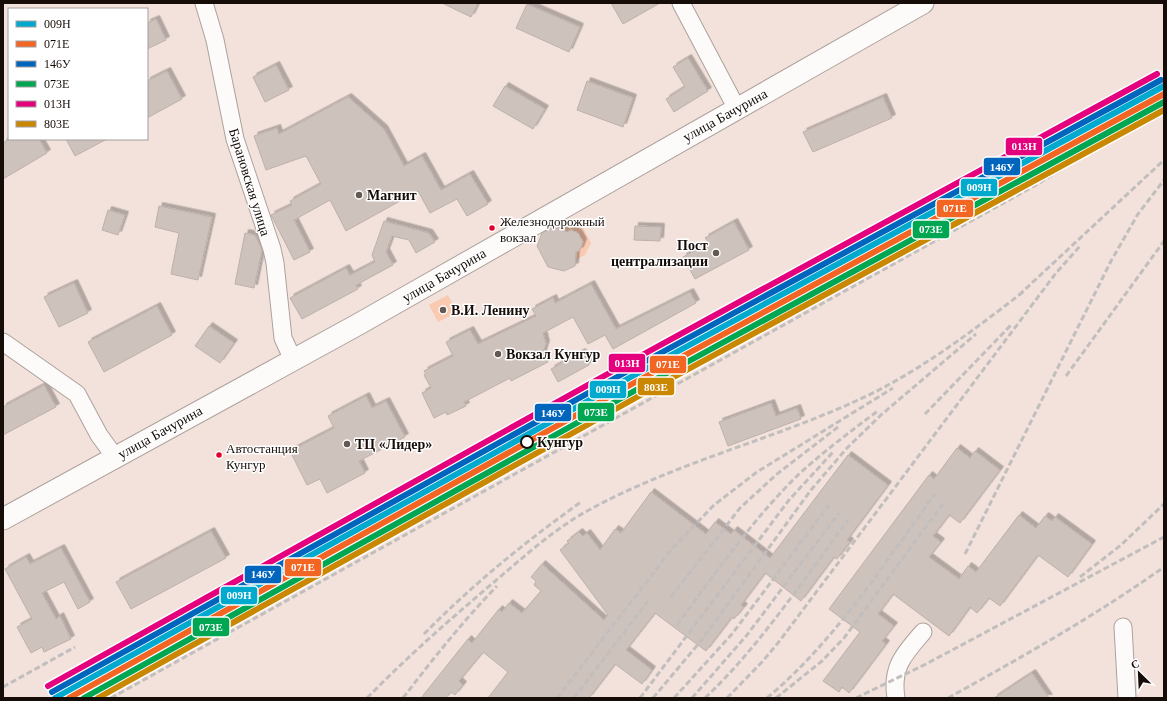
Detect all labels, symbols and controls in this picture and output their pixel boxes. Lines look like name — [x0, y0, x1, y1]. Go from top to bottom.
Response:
legend — [8, 8, 148, 140]
text: 009Н — [44, 17, 71, 31]
text: 071Е — [44, 37, 69, 51]
text: 146У — [44, 57, 71, 71]
text: 073Е — [44, 77, 69, 91]
street label: улица Бачурина — [680, 86, 771, 145]
text: 013Н — [44, 97, 71, 111]
text: 803Е — [44, 117, 69, 131]
street label: Барановская улица — [226, 126, 273, 239]
line badge: 013Н — [1005, 137, 1043, 156]
text: 013Н — [1011, 140, 1037, 152]
line badge: 146У — [983, 157, 1021, 176]
text: 146У — [990, 161, 1014, 173]
line badge: 009Н — [960, 178, 998, 197]
text: 009Н — [966, 181, 992, 193]
place label: Магнит — [367, 188, 417, 203]
marker: Магнит — [354, 190, 364, 200]
line badge: 071Е — [936, 199, 974, 218]
text: 071Е — [943, 202, 967, 214]
place label: Железнодорожный вокзал — [500, 214, 605, 245]
line badge: 073Е — [912, 220, 950, 239]
marker: Железнодорожный вокзал — [487, 223, 497, 233]
text: 073Е — [919, 223, 943, 235]
place label: Пост централизации — [611, 238, 708, 269]
street label: улица Бачурина — [400, 245, 489, 305]
marker: Пост централизации — [711, 248, 721, 258]
place label: В.И. Ленину — [451, 303, 529, 318]
marker: В.И. Ленину — [438, 305, 448, 315]
place label: Вокзал Кунгур — [506, 347, 601, 362]
marker: Вокзал Кунгур — [493, 349, 503, 359]
line badge: 013Н — [608, 353, 646, 373]
line badge: 071Е — [649, 355, 687, 374]
text: 013Н — [614, 357, 640, 369]
text: 071Е — [656, 358, 680, 370]
line badge: 803Е — [637, 377, 675, 396]
line badge: 009Н — [589, 380, 627, 399]
text: 803Е — [644, 381, 668, 393]
text: 009Н — [595, 383, 621, 395]
line badge: 073Е — [577, 402, 615, 422]
street label: улица Бачурина — [115, 403, 206, 462]
line badge: 146У — [534, 403, 572, 422]
text: 073Е — [584, 406, 608, 418]
text: 146У — [541, 407, 565, 419]
marker: Кунгур — [520, 435, 534, 449]
place label: Кунгур — [537, 435, 583, 450]
place label: ТЦ «Лидер» — [355, 437, 432, 452]
marker: ТЦ «Лидер» — [342, 439, 352, 449]
place label: Автостанция Кунгур — [226, 441, 298, 472]
marker: Автостанция Кунгур — [214, 450, 224, 460]
line badge: 071Е — [284, 558, 322, 577]
text: 071Е — [291, 561, 315, 573]
line badge: 146У — [244, 565, 282, 584]
text: 146У — [251, 568, 275, 580]
line badge: 009Н — [220, 586, 258, 605]
text: 009Н — [226, 589, 252, 601]
line badge: 073Е — [192, 617, 230, 637]
text: 073Е — [199, 621, 223, 633]
north arrow — [1119, 653, 1159, 693]
text: С — [1129, 657, 1141, 671]

